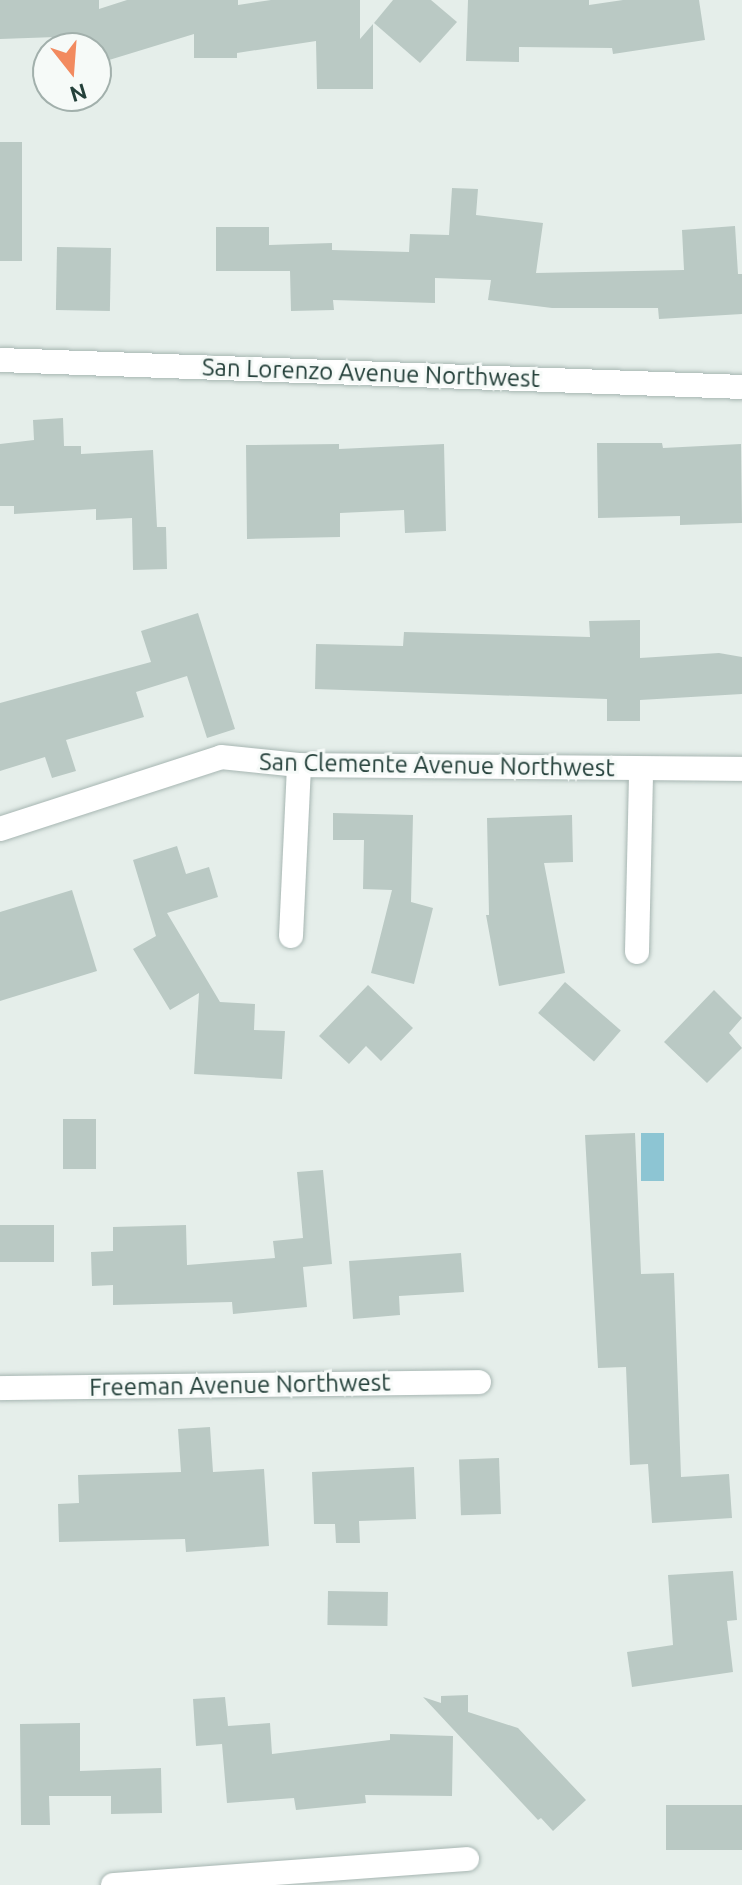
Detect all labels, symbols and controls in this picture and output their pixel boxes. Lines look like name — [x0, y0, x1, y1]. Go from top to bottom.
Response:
north arrow — [32, 32, 112, 112]
text: N — [67, 79, 90, 108]
street label: San Lorenzo Avenue Northwest — [202, 353, 540, 393]
street label: San Clemente Avenue Northwest — [259, 747, 615, 783]
street label: Freeman Avenue Northwest — [89, 1368, 391, 1402]

